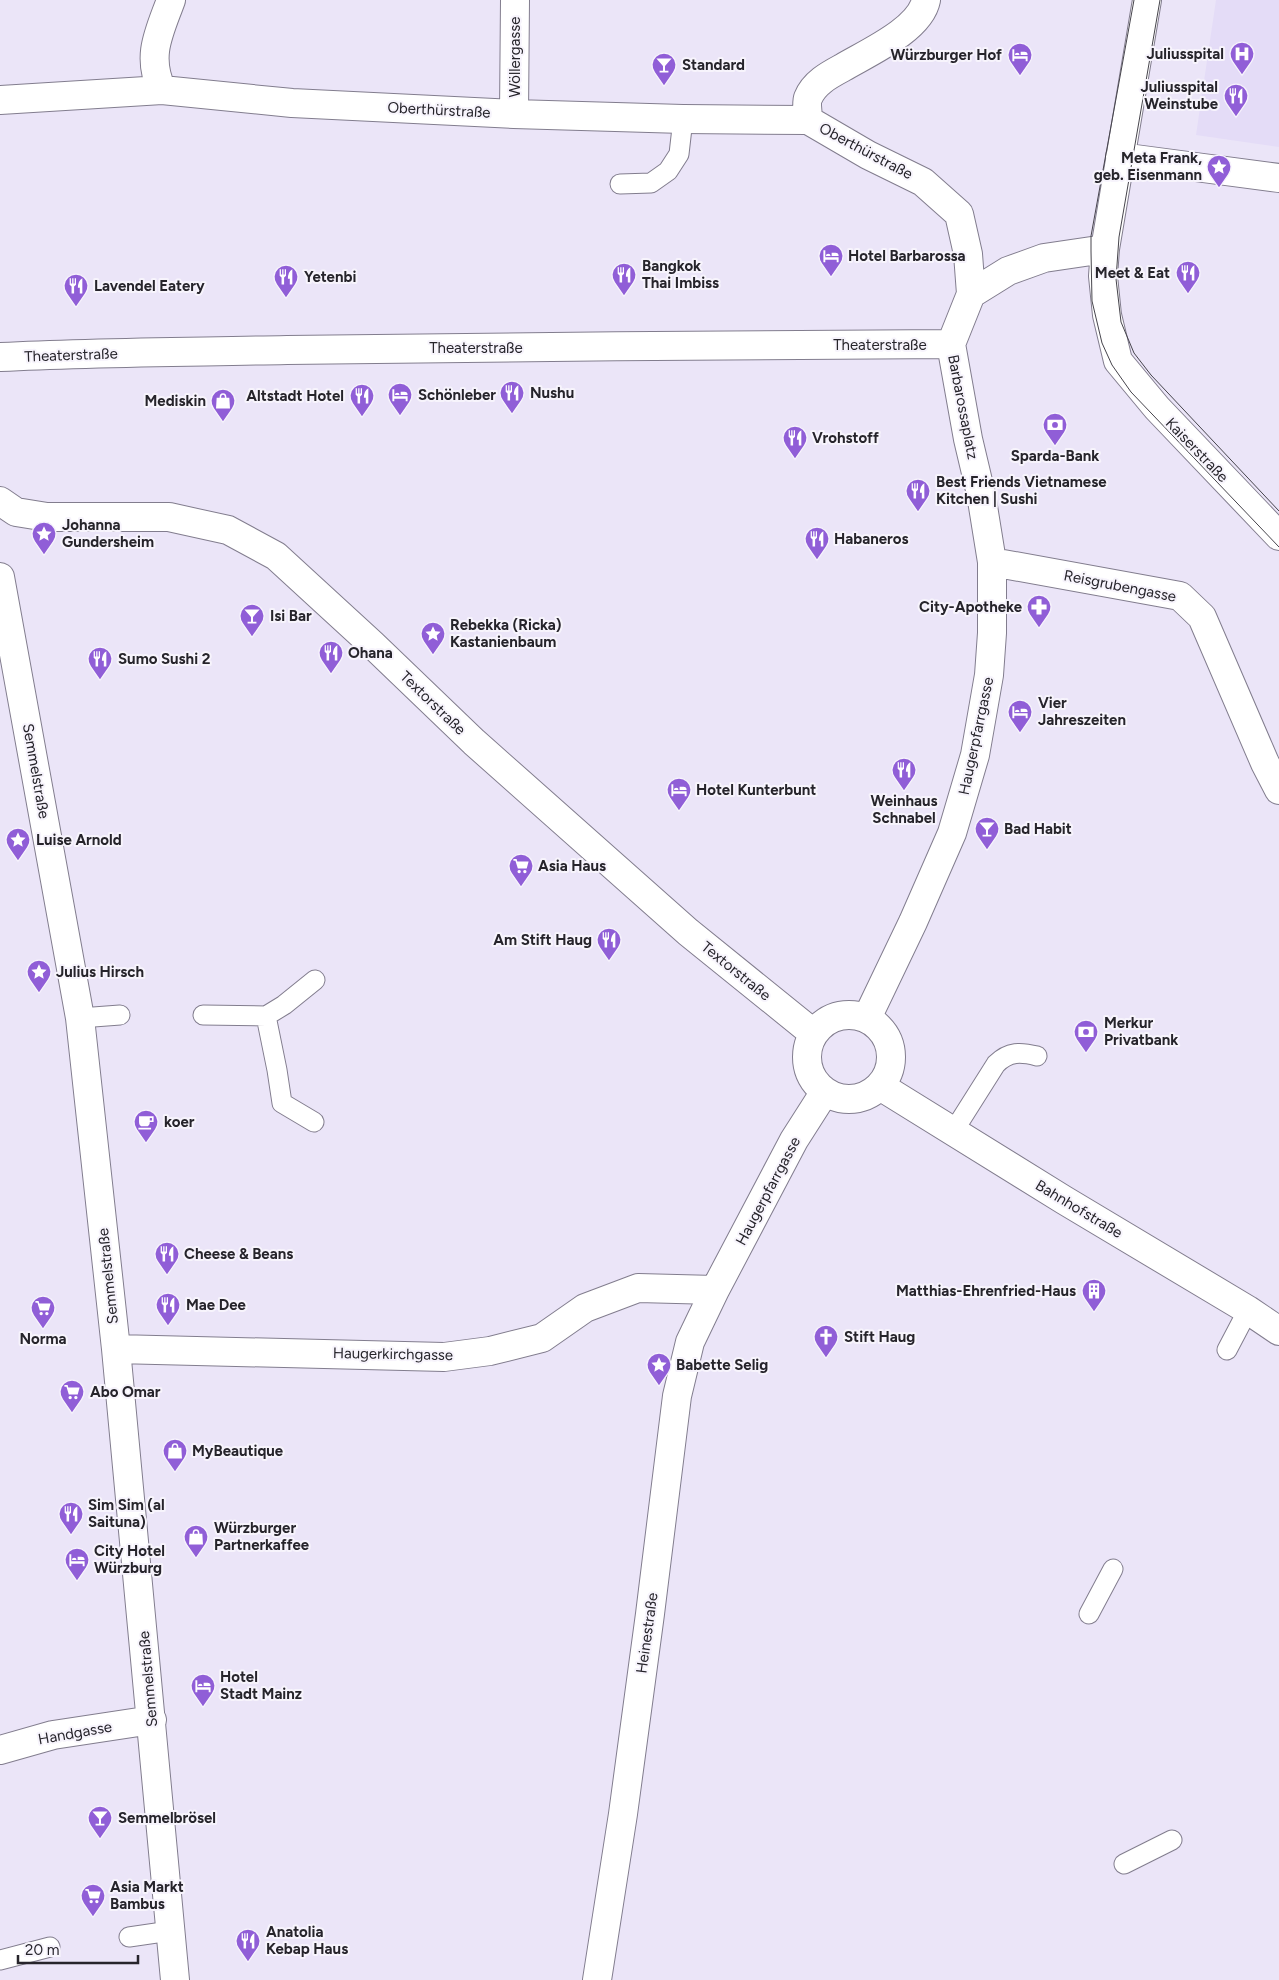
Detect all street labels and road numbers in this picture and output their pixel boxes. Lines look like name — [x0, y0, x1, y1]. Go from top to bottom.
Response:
street label: Wöllergasse — [506, 17, 524, 97]
street label: Oberthürstraße — [387, 98, 491, 122]
street label: Oberthürstraße — [816, 119, 916, 183]
street label: Theaterstraße — [833, 336, 927, 354]
street label: Theaterstraße — [429, 339, 523, 357]
street label: Theaterstraße — [24, 344, 118, 366]
street label: Barbarossaplatz — [944, 353, 982, 461]
street label: Kaiserstraße — [1162, 414, 1232, 486]
street label: Reisgrubengasse — [1062, 566, 1178, 606]
street label: Textorstraße — [397, 667, 469, 739]
street label: Haugerpfarrgasse — [955, 675, 997, 797]
street label: Semmelstraße — [19, 722, 53, 820]
street label: Textorstraße — [698, 938, 774, 1004]
street label: Haugerpfarrgasse — [732, 1134, 804, 1248]
street label: Bahnhofstraße — [1032, 1176, 1126, 1242]
street label: Semmelstraße — [94, 1227, 122, 1325]
street label: Haugerkirchgasse — [333, 1344, 453, 1364]
street label: Heinestraße — [632, 1591, 662, 1675]
street label: Semmelstraße — [135, 1630, 161, 1728]
street label: Handgasse — [37, 1718, 113, 1748]

